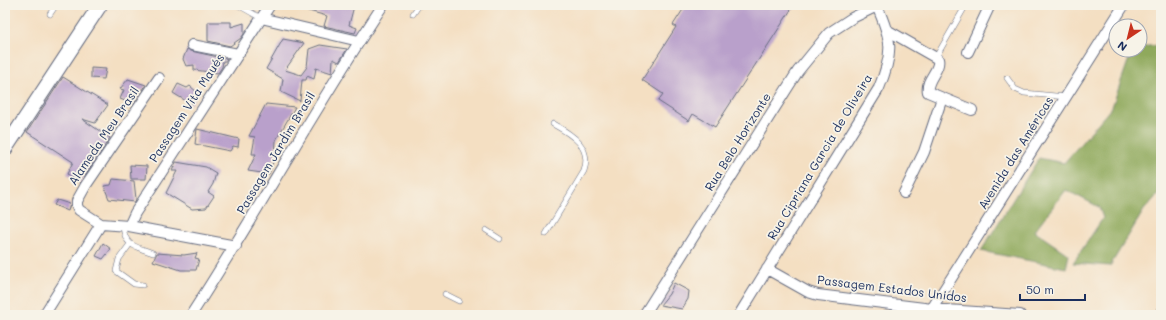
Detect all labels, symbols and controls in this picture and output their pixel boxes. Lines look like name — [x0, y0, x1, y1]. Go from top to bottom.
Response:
north arrow — [1108, 18, 1148, 58]
text: N — [1114, 38, 1130, 55]
street label: Passagem Vita Maués — [145, 50, 227, 165]
street label: Rua Cipriana Garcia de Oliveira — [763, 71, 875, 242]
street label: Alameda Meu Brasil — [64, 83, 142, 188]
street label: Passagem Jardim Brasil — [232, 88, 318, 217]
street label: Rua Belo Horizonte — [700, 89, 774, 194]
street label: Avenida das Américas — [974, 93, 1057, 212]
street label: Passagem Estados Unidos — [816, 271, 968, 305]
scale bar — [1020, 276, 1085, 302]
text: 50 m — [1026, 281, 1054, 297]

